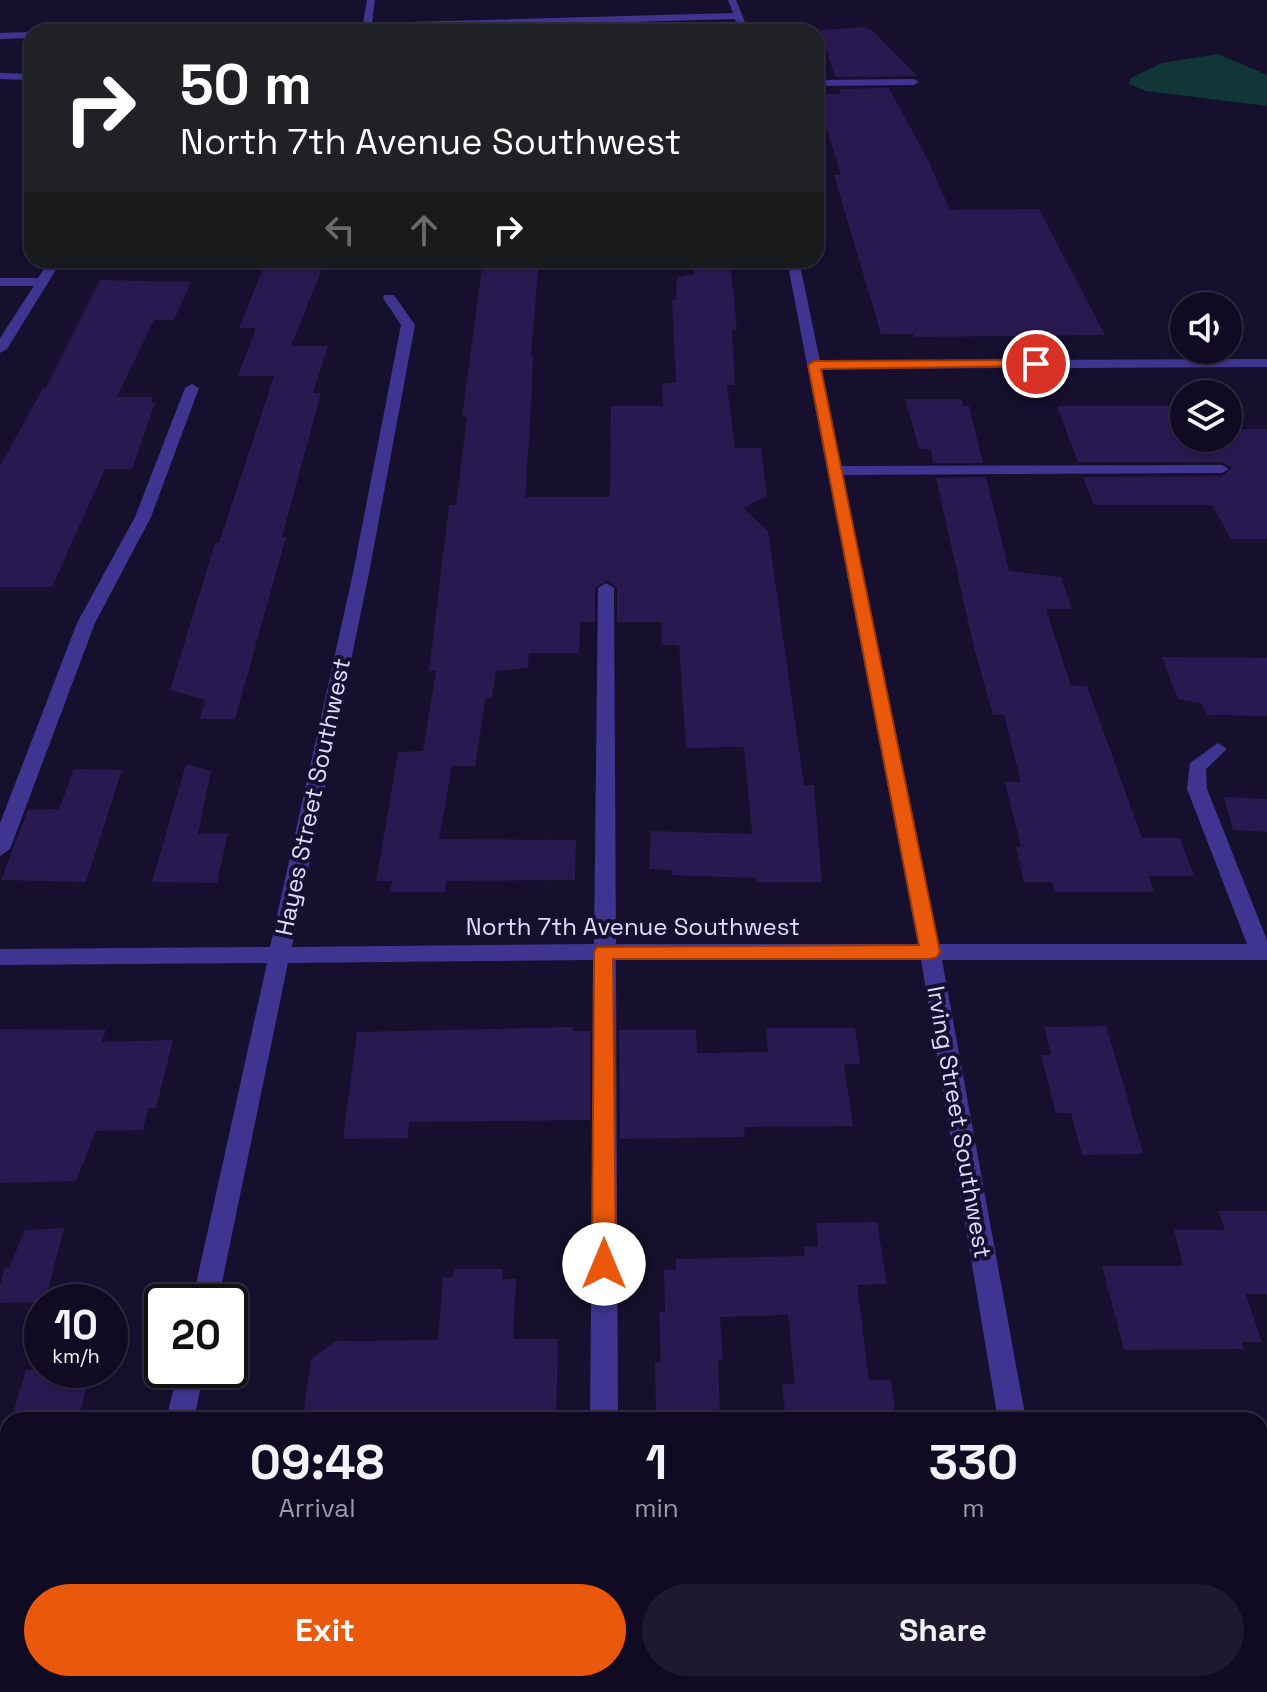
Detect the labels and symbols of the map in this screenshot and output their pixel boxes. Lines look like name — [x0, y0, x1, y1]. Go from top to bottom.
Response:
pin — [1002, 330, 1070, 398]
street label: Hayes Street Southwest — [268, 655, 357, 938]
street label: North 7th Avenue Southwest — [466, 911, 800, 942]
street label: Irving Street Southwest — [920, 983, 999, 1261]
position arrow — [562, 1222, 646, 1306]
speed limit sign: 20 — [144, 1284, 248, 1388]

